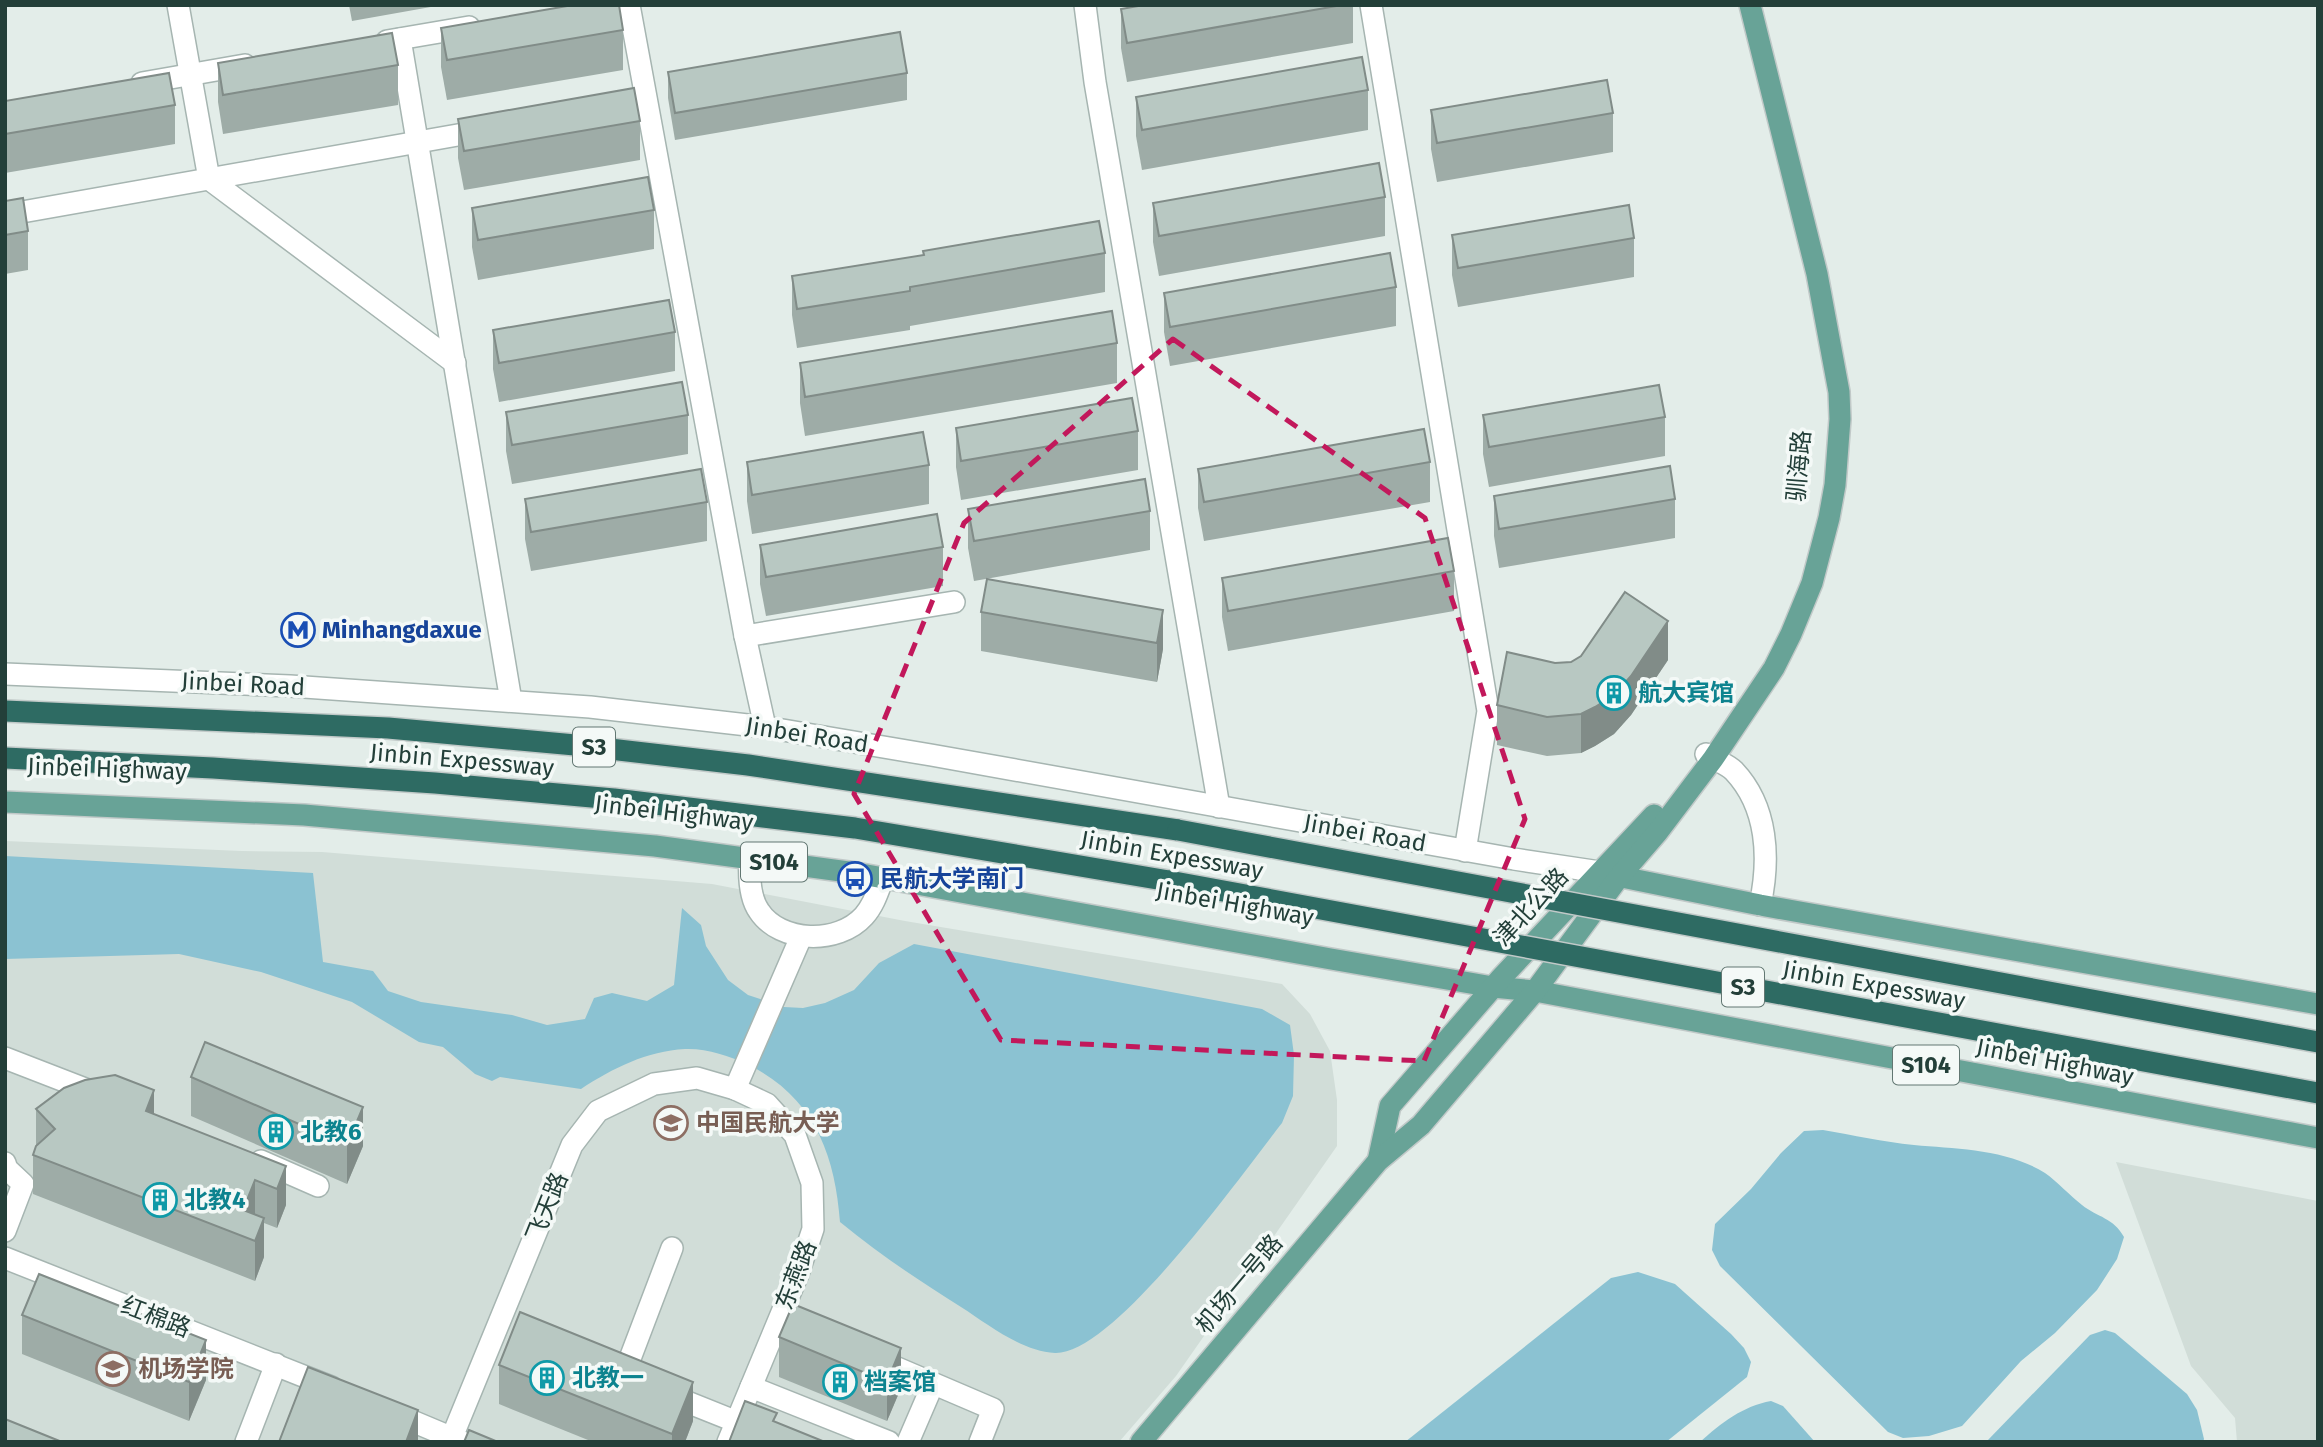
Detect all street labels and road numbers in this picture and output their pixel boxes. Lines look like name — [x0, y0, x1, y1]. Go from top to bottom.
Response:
street label: 驯海路 — [1782, 429, 1816, 503]
street label: Jinbei Road — [180, 667, 306, 701]
street label: Jinbei Road — [744, 711, 870, 759]
road number: S3 — [573, 727, 615, 766]
street label: Jinbin Expessway — [369, 738, 555, 782]
street label: Jinbei Highway — [27, 752, 187, 786]
street label: Jinbei Highway — [593, 789, 755, 837]
street label: Jinbei Road — [1302, 808, 1428, 858]
street label: Jinbin Expessway — [1079, 825, 1266, 885]
road number: S104 — [741, 842, 807, 882]
street label: 津北公路 — [1488, 862, 1574, 952]
street label: Jinbei Highway — [1154, 876, 1316, 932]
street label: Jinbin Expessway — [1781, 955, 1968, 1015]
road number: S3 — [1722, 968, 1764, 1006]
street label: Jinbei Highway — [1974, 1033, 2136, 1091]
road number: S104 — [1893, 1046, 1959, 1084]
street label: 飞天路 — [521, 1168, 573, 1246]
street label: 机场一号路 — [1190, 1229, 1288, 1339]
street label: 东燕路 — [770, 1236, 822, 1314]
street label: 红棉路 — [117, 1291, 195, 1343]

